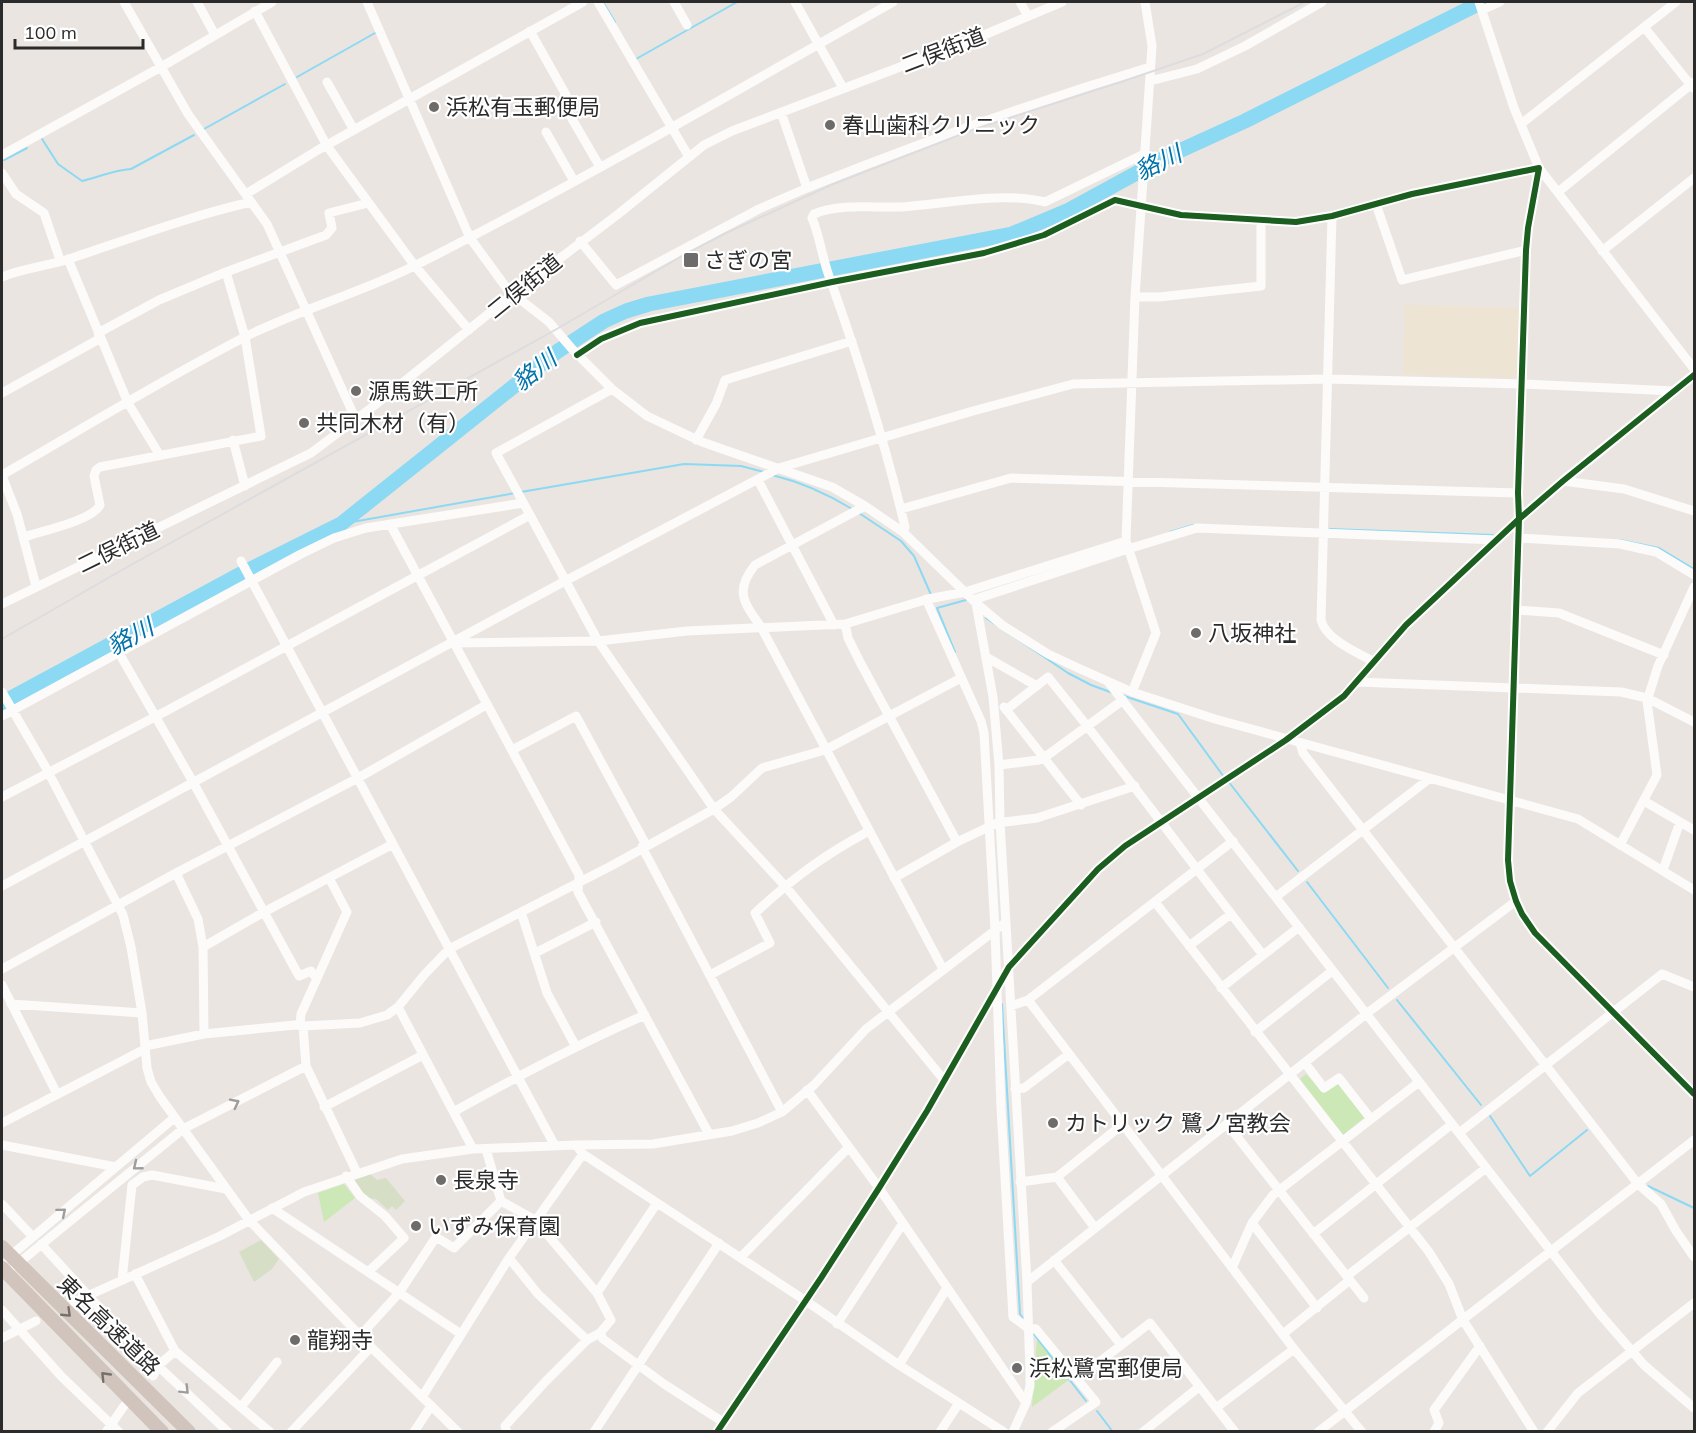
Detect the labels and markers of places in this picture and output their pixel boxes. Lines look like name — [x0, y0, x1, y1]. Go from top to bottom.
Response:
place label: 浜松有玉郵便局 — [446, 93, 600, 121]
marker: 浜松有玉郵便局 — [427, 100, 441, 114]
place label: 春山歯科クリニック — [842, 111, 1040, 139]
marker: 春山歯科クリニック — [823, 118, 837, 132]
place label: さぎの宮 — [704, 246, 792, 274]
marker: さぎの宮 — [682, 251, 700, 269]
place label: 源馬鉄工所 — [368, 377, 478, 405]
marker: 源馬鉄工所 — [349, 384, 363, 398]
place label: 共同木材（有） — [316, 409, 470, 437]
marker: 共同木材（有） — [297, 416, 311, 430]
place label: 八坂神社 — [1208, 619, 1296, 647]
marker: 八坂神社 — [1189, 626, 1203, 640]
place label: カトリック 鷺ノ宮教会 — [1065, 1109, 1291, 1137]
marker: カトリック 鷺ノ宮教会 — [1046, 1116, 1060, 1130]
place label: 長泉寺 — [453, 1166, 519, 1194]
marker: 長泉寺 — [434, 1173, 448, 1187]
place label: いずみ保育園 — [428, 1212, 560, 1240]
marker: いずみ保育園 — [409, 1219, 423, 1233]
place label: 龍翔寺 — [307, 1326, 373, 1354]
marker: 龍翔寺 — [288, 1333, 302, 1347]
place label: 浜松鷺宮郵便局 — [1029, 1354, 1183, 1382]
marker: 浜松鷺宮郵便局 — [1010, 1361, 1024, 1375]

